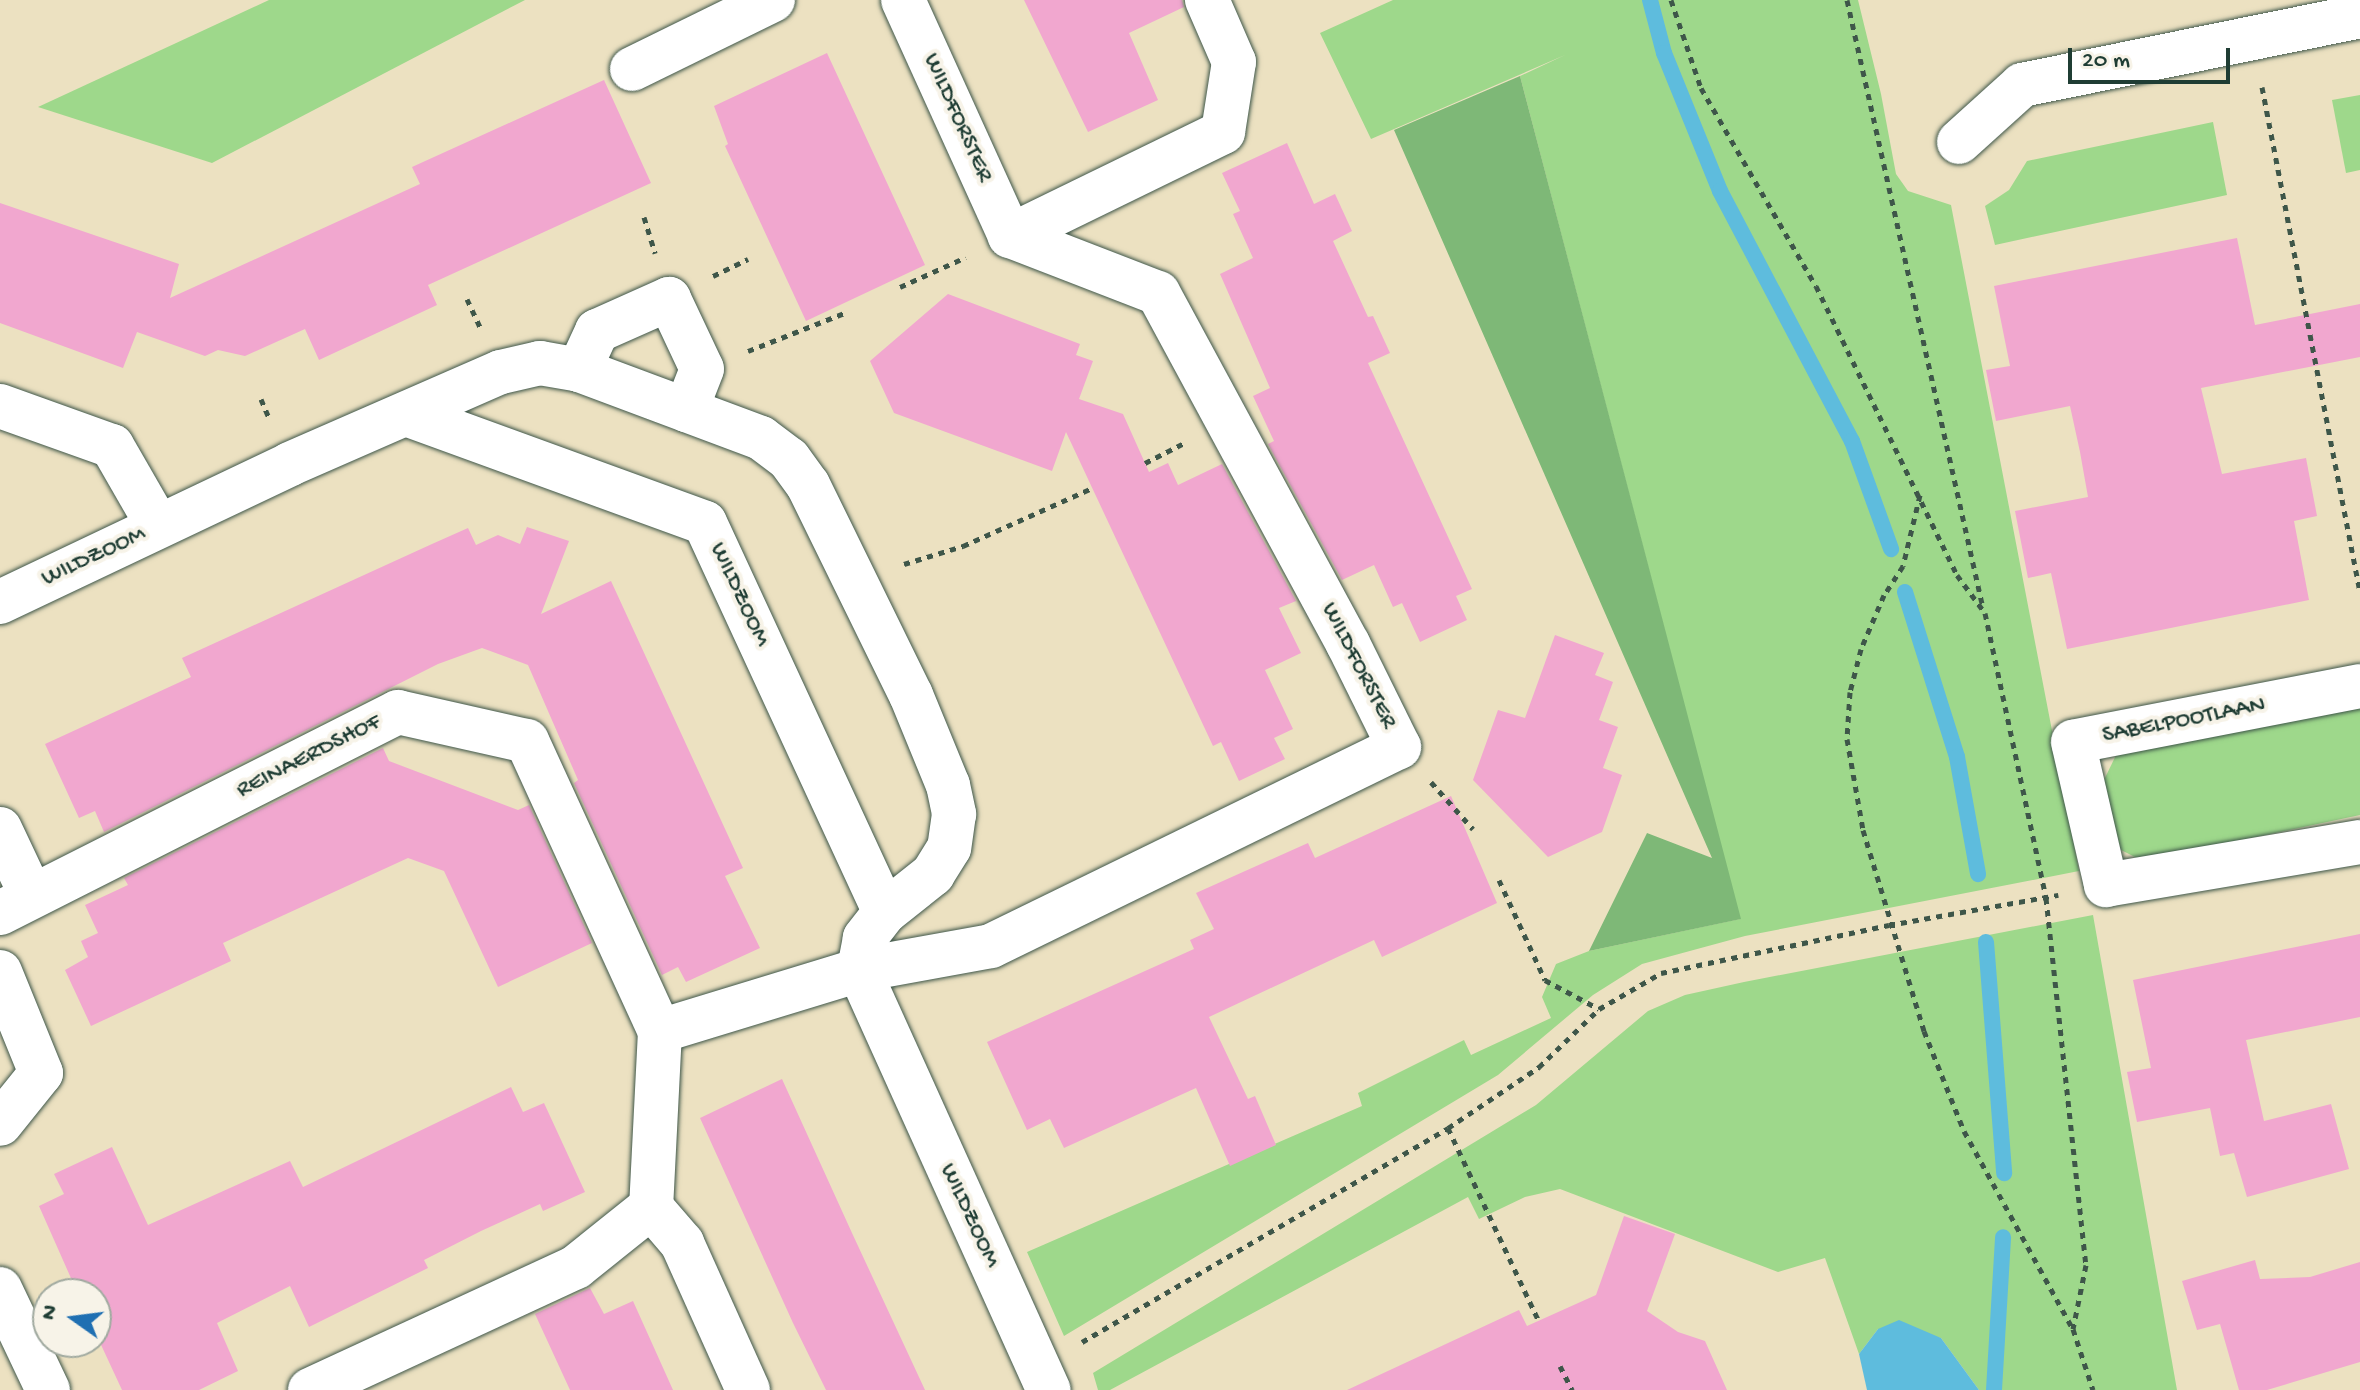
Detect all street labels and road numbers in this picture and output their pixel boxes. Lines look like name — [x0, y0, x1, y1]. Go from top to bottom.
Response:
street label: WILDFORSTER — [916, 49, 998, 187]
street label: WILDZOOM — [37, 520, 151, 594]
street label: WILDZOOM — [702, 538, 776, 652]
street label: WILDFORSTER — [1314, 598, 1402, 734]
street label: SABELPOOTLAAN — [2100, 691, 2268, 751]
street label: REINAERDSHOF — [232, 708, 386, 806]
street label: WILDZOOM — [932, 1159, 1006, 1273]

